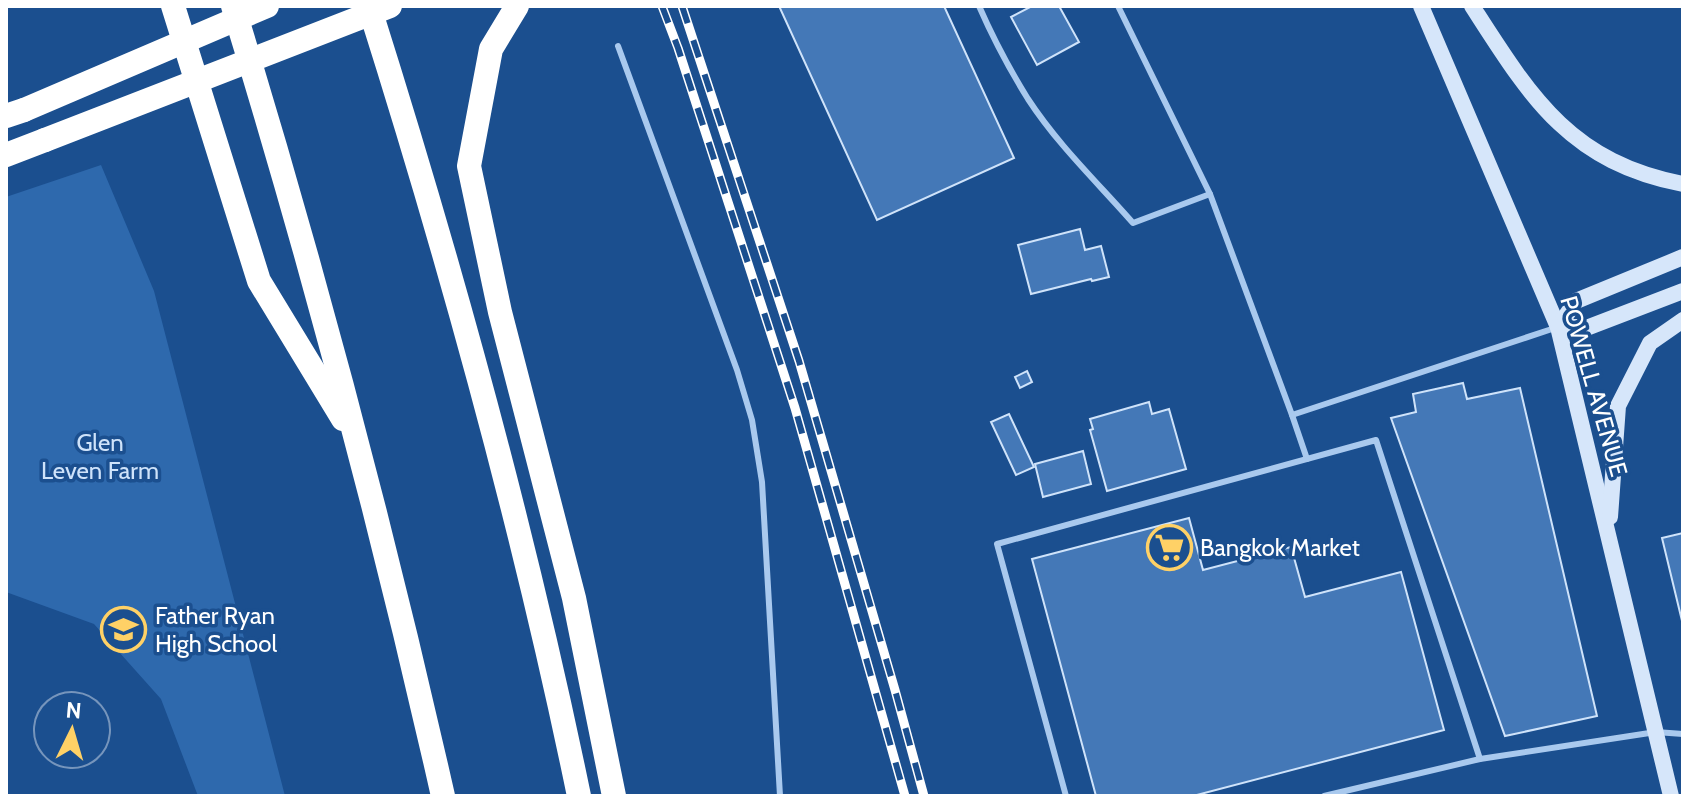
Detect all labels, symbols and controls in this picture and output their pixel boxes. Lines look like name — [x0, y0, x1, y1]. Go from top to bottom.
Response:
street label: POWELL AVENUE — [1554, 292, 1634, 480]
park label: Glen Leven Farm — [41, 428, 159, 485]
supermarket icon: Bangkok Market — [1145, 523, 1193, 571]
place label: Bangkok Market — [1200, 533, 1360, 562]
place label: Father Ryan High School — [155, 601, 277, 658]
school or university icon: Father Ryan High School — [100, 605, 148, 653]
north arrow — [32, 690, 112, 770]
text: N — [65, 696, 83, 725]

